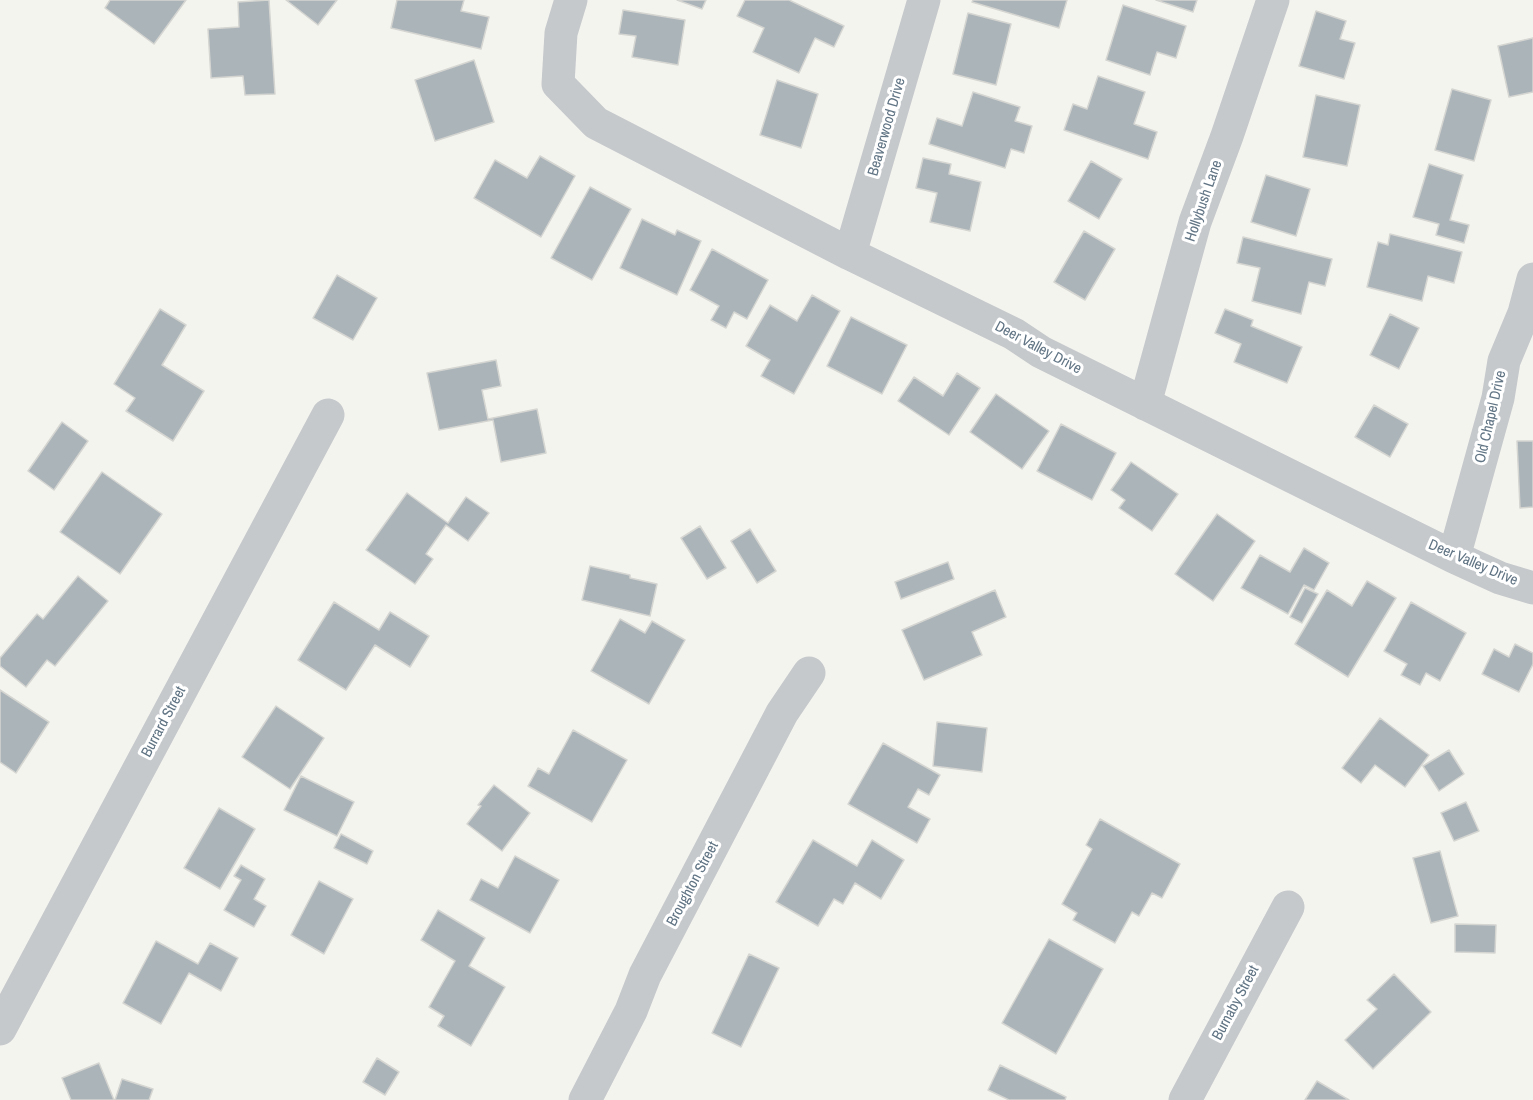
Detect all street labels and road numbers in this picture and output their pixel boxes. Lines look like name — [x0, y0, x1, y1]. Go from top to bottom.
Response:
street label: Beaverwood Drive — [864, 76, 910, 178]
street label: Hollybush Lane — [1182, 158, 1226, 244]
street label: Deer Valley Drive — [992, 318, 1084, 378]
street label: Old Chapel Drive — [1472, 369, 1510, 465]
street label: Deer Valley Drive — [1426, 536, 1520, 590]
street label: Burrard Street — [138, 684, 190, 760]
street label: Broughton Street — [663, 839, 723, 929]
street label: Burnaby Street — [1209, 963, 1263, 1043]

